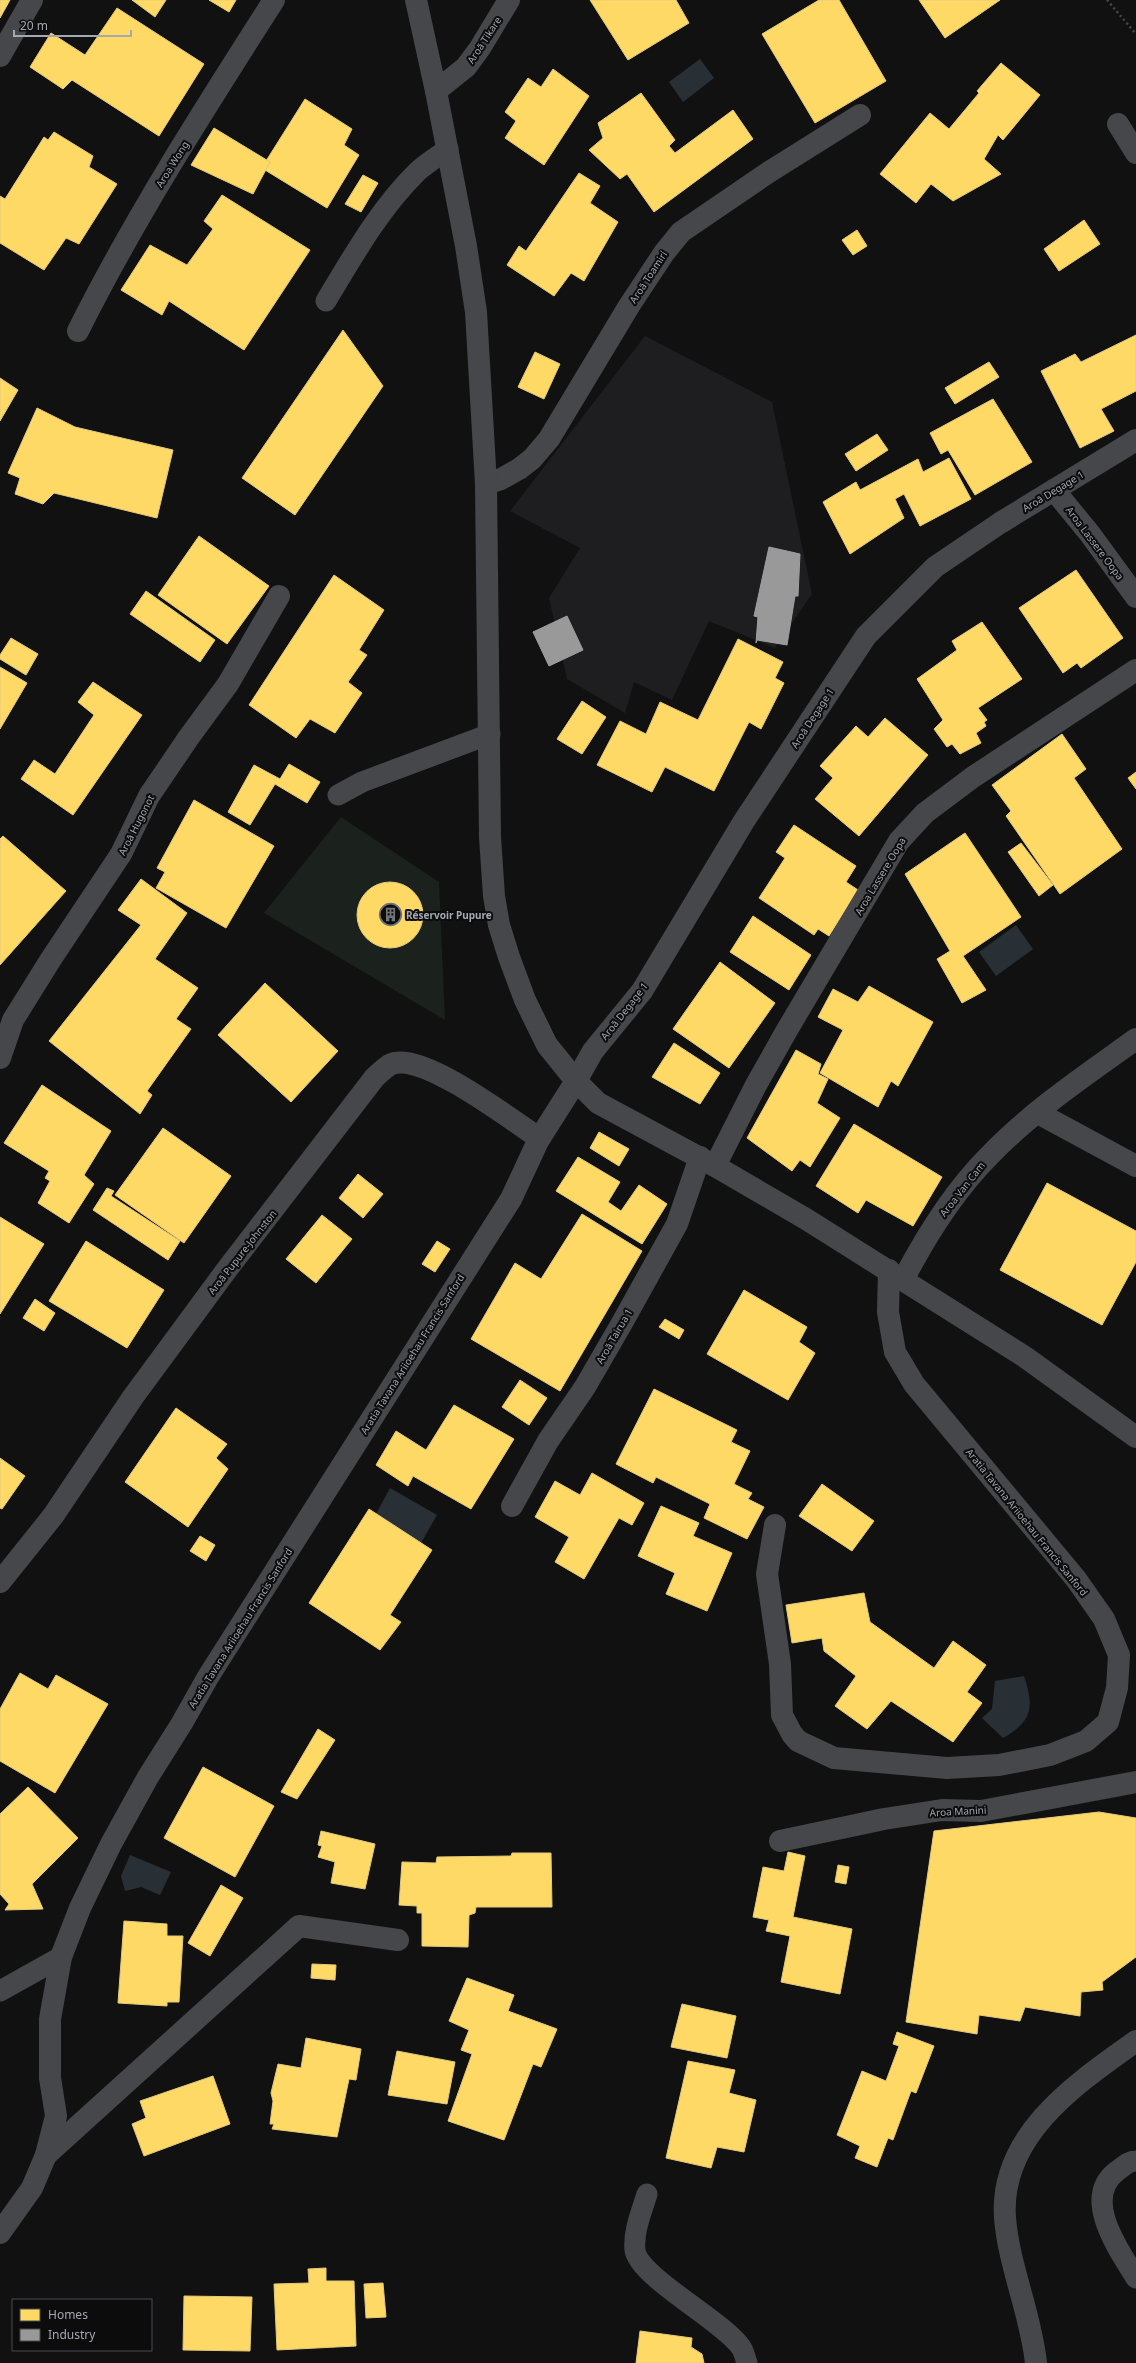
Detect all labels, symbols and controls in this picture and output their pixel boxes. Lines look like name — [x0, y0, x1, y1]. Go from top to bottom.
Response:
scale bar — [14, 12, 131, 38]
street label: Aroā Tikare — [464, 14, 505, 66]
text: 20 m — [20, 17, 48, 34]
street label: Aroa Wong — [152, 138, 192, 190]
street label: Aroā Toamiri — [626, 248, 670, 306]
street label: Aroā Degage 1 — [1020, 467, 1086, 515]
street label: Aroa Lassere Oopa — [1063, 503, 1127, 583]
street label: Aroā Degage 1 — [787, 685, 837, 751]
street label: Aroā Hugonot — [115, 792, 157, 858]
street label: Aroa Lassere Oopa — [851, 834, 909, 918]
building icon: Réservoir Pupure — [377, 902, 403, 928]
place label: Réservoir Pupure — [406, 908, 492, 922]
street label: Aroā Degage 1 — [597, 979, 651, 1043]
street label: Aroa Van Cam — [936, 1159, 988, 1219]
street label: Aroā Pupure-Johnston — [205, 1207, 279, 1297]
street label: Aratia Tavana Ariioehau Francis Sanford — [357, 1271, 467, 1437]
street label: Aroā Tairua 1 — [592, 1306, 636, 1366]
street label: Aratia Tavana Ariioehau Francis Sanford — [963, 1445, 1091, 1599]
street label: Aratia Tavana Ariioehau Francis Sanford — [185, 1545, 295, 1711]
street label: Aroa Manini — [929, 1803, 987, 1819]
legend — [12, 2299, 152, 2351]
text: Homes — [48, 2306, 88, 2323]
text: Industry — [48, 2326, 96, 2343]

